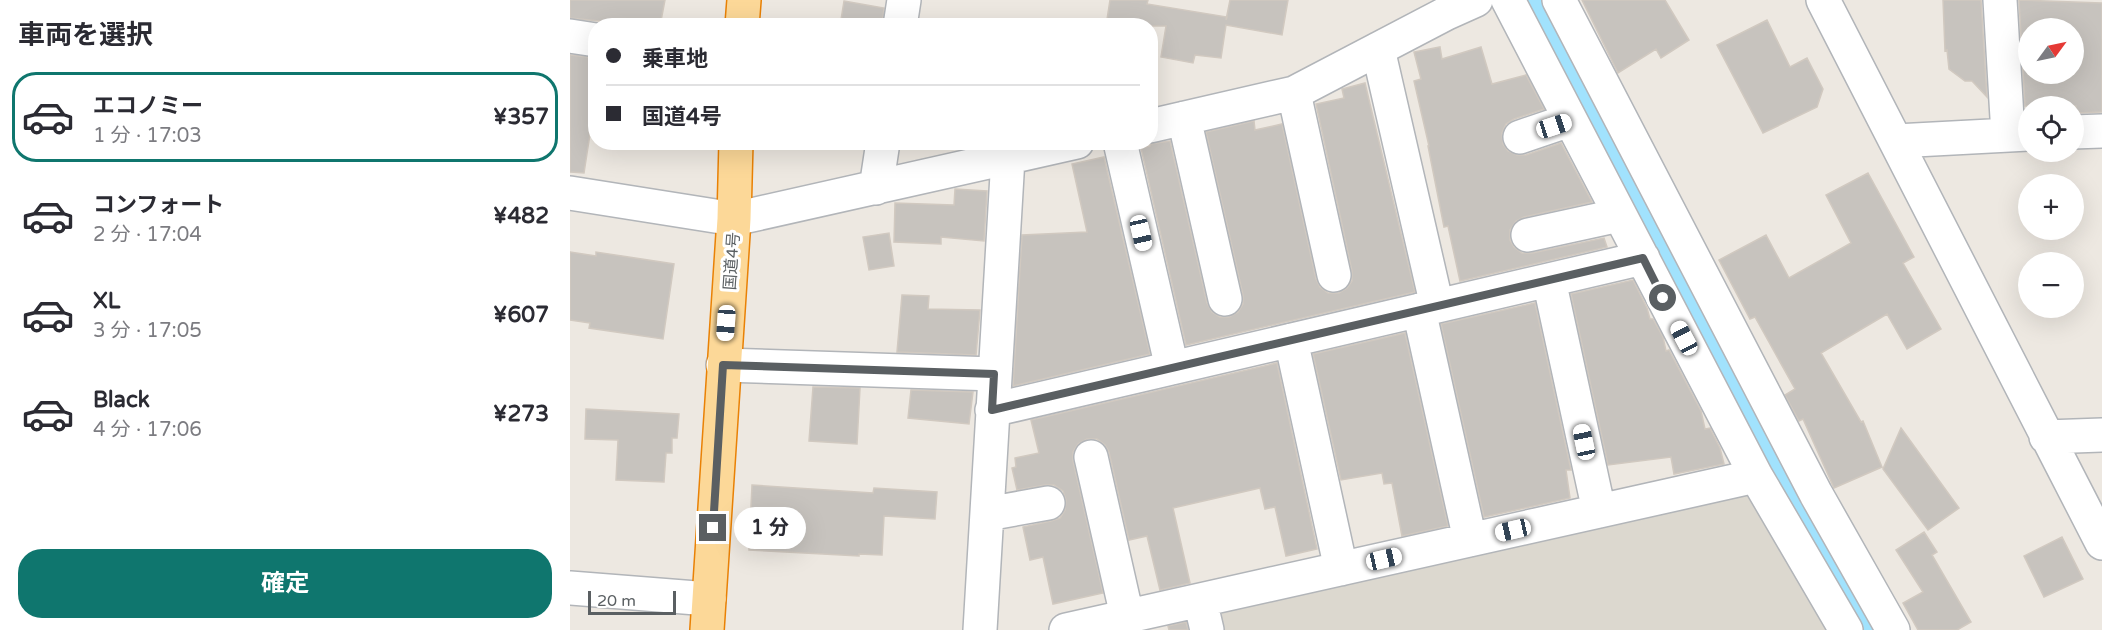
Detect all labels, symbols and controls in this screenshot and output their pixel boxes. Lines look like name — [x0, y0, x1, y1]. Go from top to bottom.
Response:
north arrow — [2018, 18, 2084, 84]
map controls — [2018, 18, 2084, 318]
text: 車両を選択 — [18, 19, 153, 52]
text: 乗車地 — [642, 46, 708, 72]
icon: car — [21, 90, 75, 144]
text: エコノミー — [93, 93, 203, 119]
button: locate — [2018, 96, 2084, 162]
text: ¥357 — [493, 104, 549, 130]
text: 国道4号 — [642, 104, 722, 130]
car — [1534, 112, 1574, 140]
text: 1 分 · 17:03 — [93, 124, 202, 148]
button: + — [2018, 174, 2084, 240]
icon: car — [21, 189, 75, 243]
text: コンフォート — [93, 192, 224, 218]
text: ¥482 — [493, 203, 549, 229]
car — [1128, 213, 1154, 253]
text: 2 分 · 17:04 — [93, 223, 202, 247]
street label: 国道4号 — [720, 231, 744, 291]
button: − — [2018, 252, 2084, 318]
route start — [1649, 284, 1676, 311]
icon: car — [21, 288, 75, 342]
text: XL — [93, 288, 120, 314]
text: ¥607 — [493, 302, 549, 328]
car — [716, 304, 736, 342]
car — [1668, 318, 1700, 358]
text: 3 分 · 17:05 — [93, 319, 202, 343]
icon: car — [21, 387, 75, 441]
text: Black — [93, 387, 150, 413]
text: ¥273 — [493, 401, 549, 427]
text: 4 分 · 17:06 — [93, 418, 202, 442]
car — [1571, 423, 1597, 461]
callout: 1 分 — [734, 507, 806, 549]
route end — [699, 514, 726, 541]
text: 1 分 — [751, 516, 789, 540]
car — [1493, 517, 1533, 543]
car — [1364, 546, 1404, 572]
button: 確定 — [18, 549, 552, 618]
scale bar — [588, 588, 676, 616]
text: 20 m — [597, 591, 636, 611]

